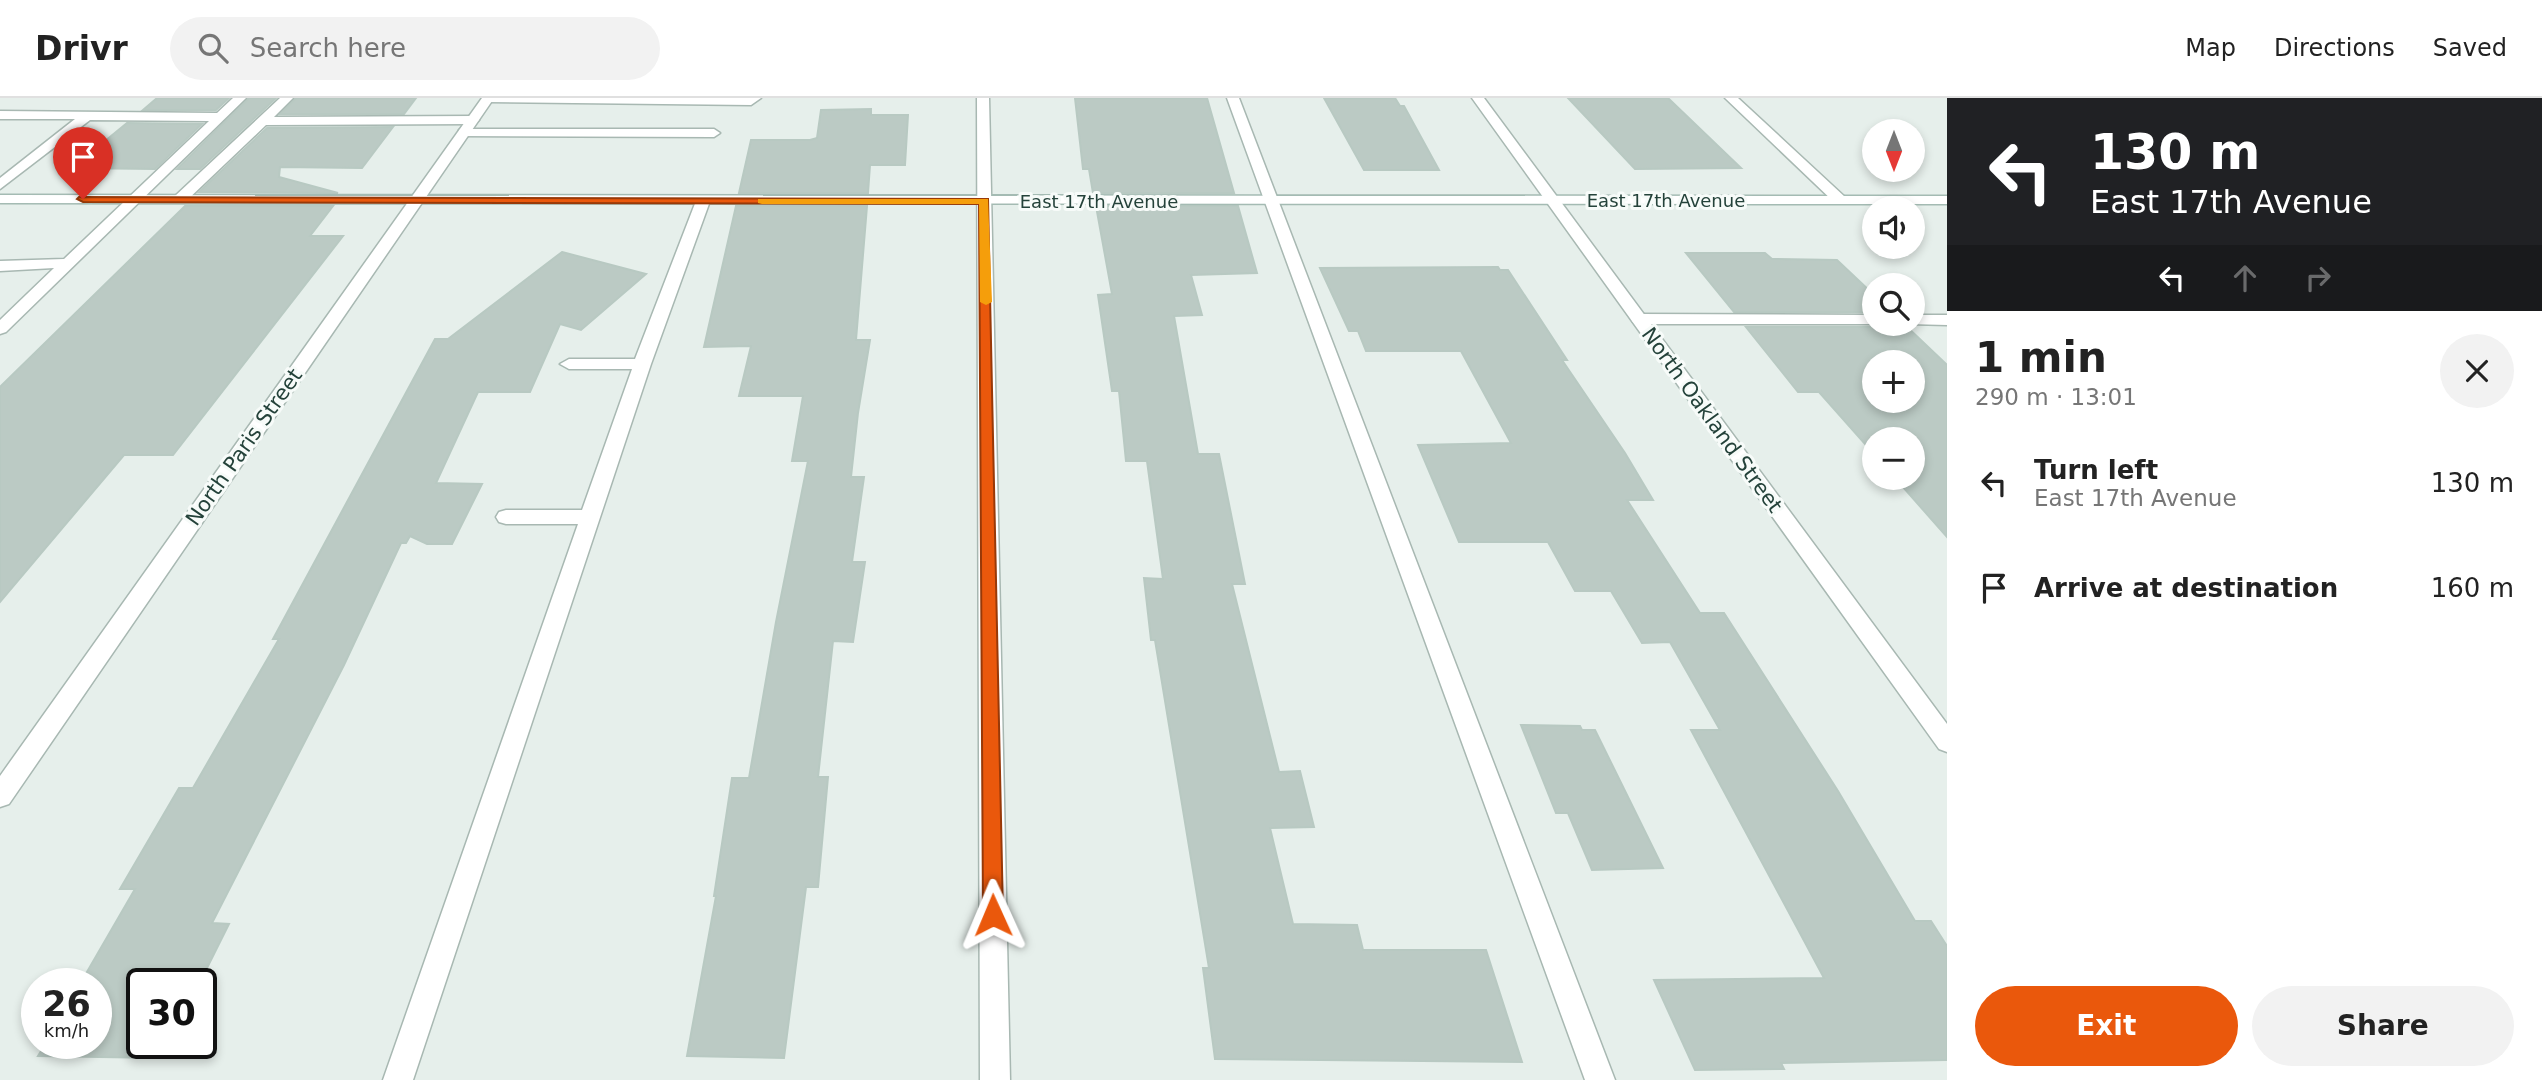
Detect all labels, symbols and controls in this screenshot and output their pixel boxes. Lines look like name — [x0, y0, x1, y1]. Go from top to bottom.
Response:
search box — [170, 17, 660, 80]
text: Drivr — [35, 29, 128, 68]
icon: search — [194, 29, 232, 67]
text: Search here — [250, 33, 406, 63]
text: Map — [2185, 34, 2236, 62]
text: Directions — [2274, 34, 2395, 62]
text: Saved — [2433, 34, 2507, 62]
north arrow — [1862, 119, 1925, 182]
map controls — [1862, 119, 1925, 490]
text: 130 m — [2090, 124, 2260, 181]
icon: left — [1975, 126, 2066, 217]
pin — [53, 127, 113, 199]
icon: arrive — [64, 138, 102, 176]
text: East 17th Avenue — [2090, 183, 2372, 221]
street label: East 17th Avenue — [1587, 190, 1745, 211]
street label: East 17th Avenue — [1020, 191, 1178, 212]
button: sound — [1862, 196, 1925, 259]
icon: left — [2153, 259, 2191, 297]
icon: ahead — [2226, 259, 2264, 297]
icon: right — [2299, 259, 2337, 297]
button: search — [1862, 273, 1925, 336]
street label: North Oakland Street — [1637, 323, 1787, 517]
text: 1 min — [1975, 333, 2107, 382]
button: close — [2440, 334, 2514, 408]
button: + — [1862, 350, 1925, 413]
street label: North Paris Street — [181, 364, 307, 530]
text: 290 m · 13:01 — [1975, 384, 2137, 410]
button: − — [1862, 427, 1925, 490]
text: Turn left — [2034, 455, 2158, 485]
icon: left — [1975, 464, 2013, 502]
text: 130 m — [2431, 468, 2514, 498]
text: East 17th Avenue — [2034, 485, 2237, 511]
icon: arrive — [1975, 569, 2013, 607]
text: Arrive at destination — [2034, 573, 2338, 603]
text: 160 m — [2431, 573, 2514, 603]
position arrow — [956, 878, 1030, 952]
speed limit sign: 30 — [126, 968, 217, 1059]
text: 26 — [42, 984, 91, 1024]
button: Exit — [1975, 986, 2238, 1066]
button: Share — [2252, 986, 2514, 1066]
text: km/h — [44, 1020, 89, 1041]

